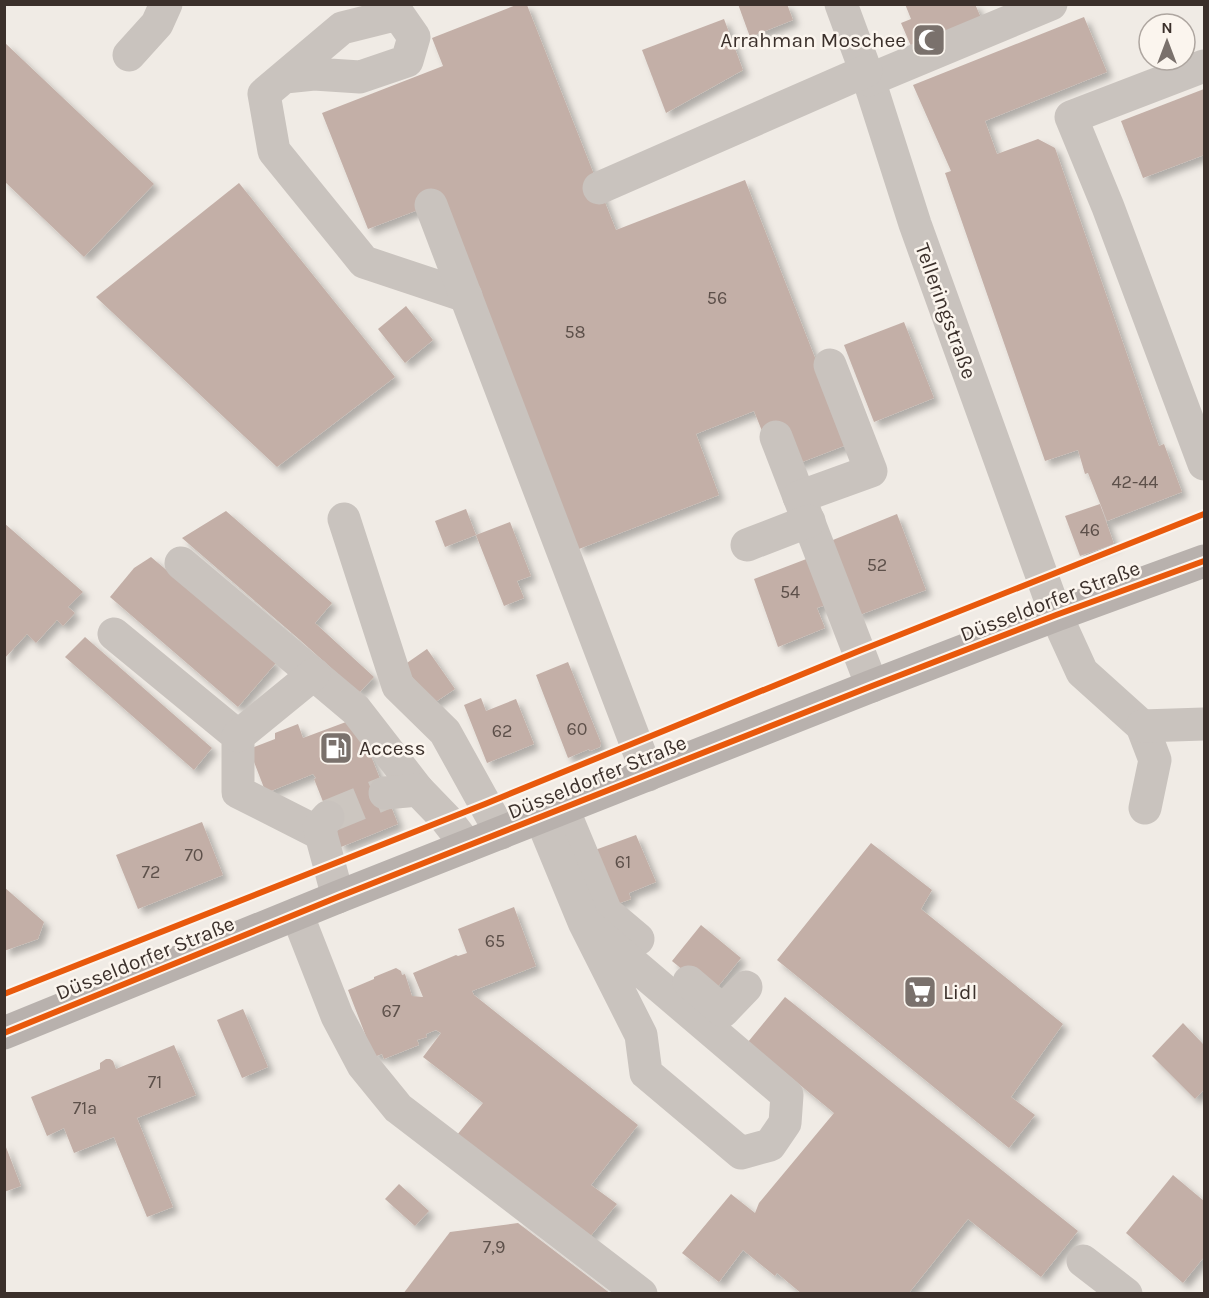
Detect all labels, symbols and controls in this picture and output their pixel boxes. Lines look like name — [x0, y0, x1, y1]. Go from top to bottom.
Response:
north arrow — [1137, 12, 1197, 72]
text: N — [1161, 18, 1173, 37]
mosque icon: Arrahman Moschee — [911, 22, 947, 58]
place label: Arrahman Moschee — [720, 28, 906, 52]
street label: Telleringstraße — [910, 240, 982, 382]
house number: 56 — [707, 287, 727, 309]
house number: 58 — [564, 321, 586, 343]
house number: 42-44 — [1112, 471, 1158, 493]
house number: 46 — [1080, 519, 1100, 541]
house number: 52 — [867, 554, 887, 576]
street label: Düsseldorfer Straße — [957, 556, 1143, 646]
house number: 54 — [780, 581, 800, 603]
house number: 60 — [567, 718, 588, 740]
house number: 62 — [492, 720, 512, 742]
fuel station icon: Access — [318, 730, 354, 766]
street label: Düsseldorfer Straße — [504, 730, 690, 824]
place label: Access — [359, 736, 426, 760]
house number: 70 — [184, 844, 204, 866]
house number: 61 — [615, 851, 631, 873]
house number: 72 — [142, 861, 160, 883]
street label: Düsseldorfer Straße — [52, 911, 238, 1005]
house number: 65 — [485, 930, 505, 952]
supermarket icon: Lidl — [902, 974, 938, 1010]
place label: Lidl — [943, 980, 977, 1004]
house number: 67 — [382, 1000, 401, 1022]
house number: 71 — [148, 1071, 162, 1093]
house number: 71a — [73, 1097, 97, 1119]
house number: 7,9 — [483, 1236, 505, 1258]

